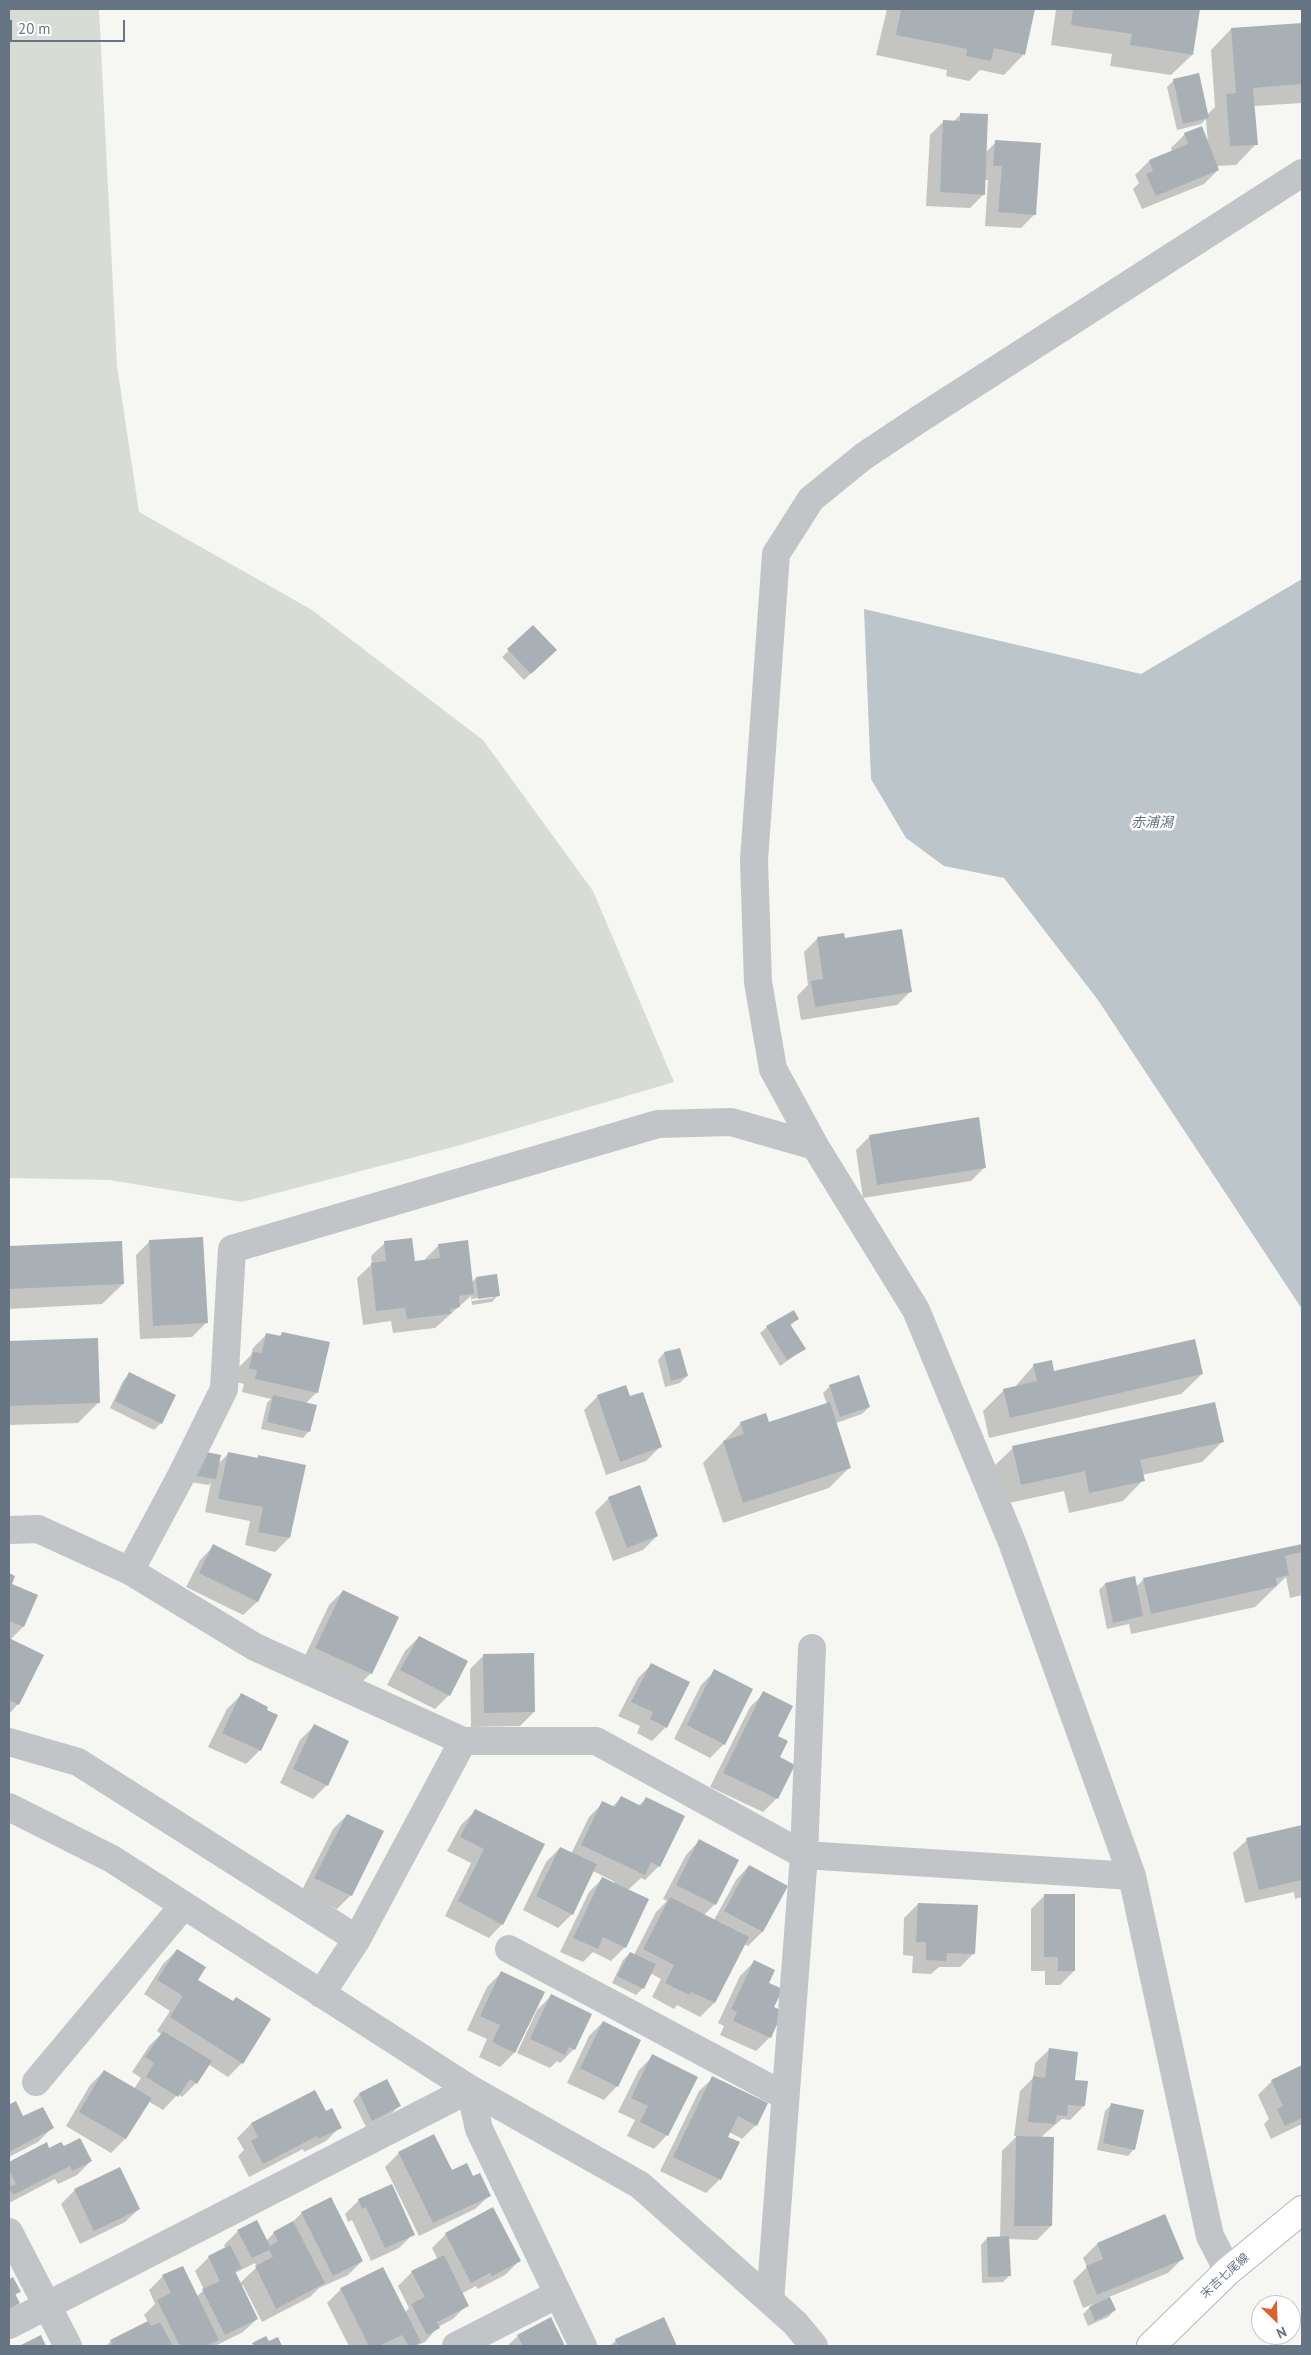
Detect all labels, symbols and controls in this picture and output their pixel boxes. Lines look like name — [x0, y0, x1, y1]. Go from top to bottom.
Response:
scale bar — [12, 10, 128, 42]
text: 20 m — [18, 19, 51, 38]
water label: 赤浦潟 — [1131, 815, 1173, 831]
street label: 末吉七尾線 — [1198, 2251, 1252, 2301]
north arrow — [1251, 2295, 1301, 2345]
text: N — [1274, 2323, 1290, 2343]

